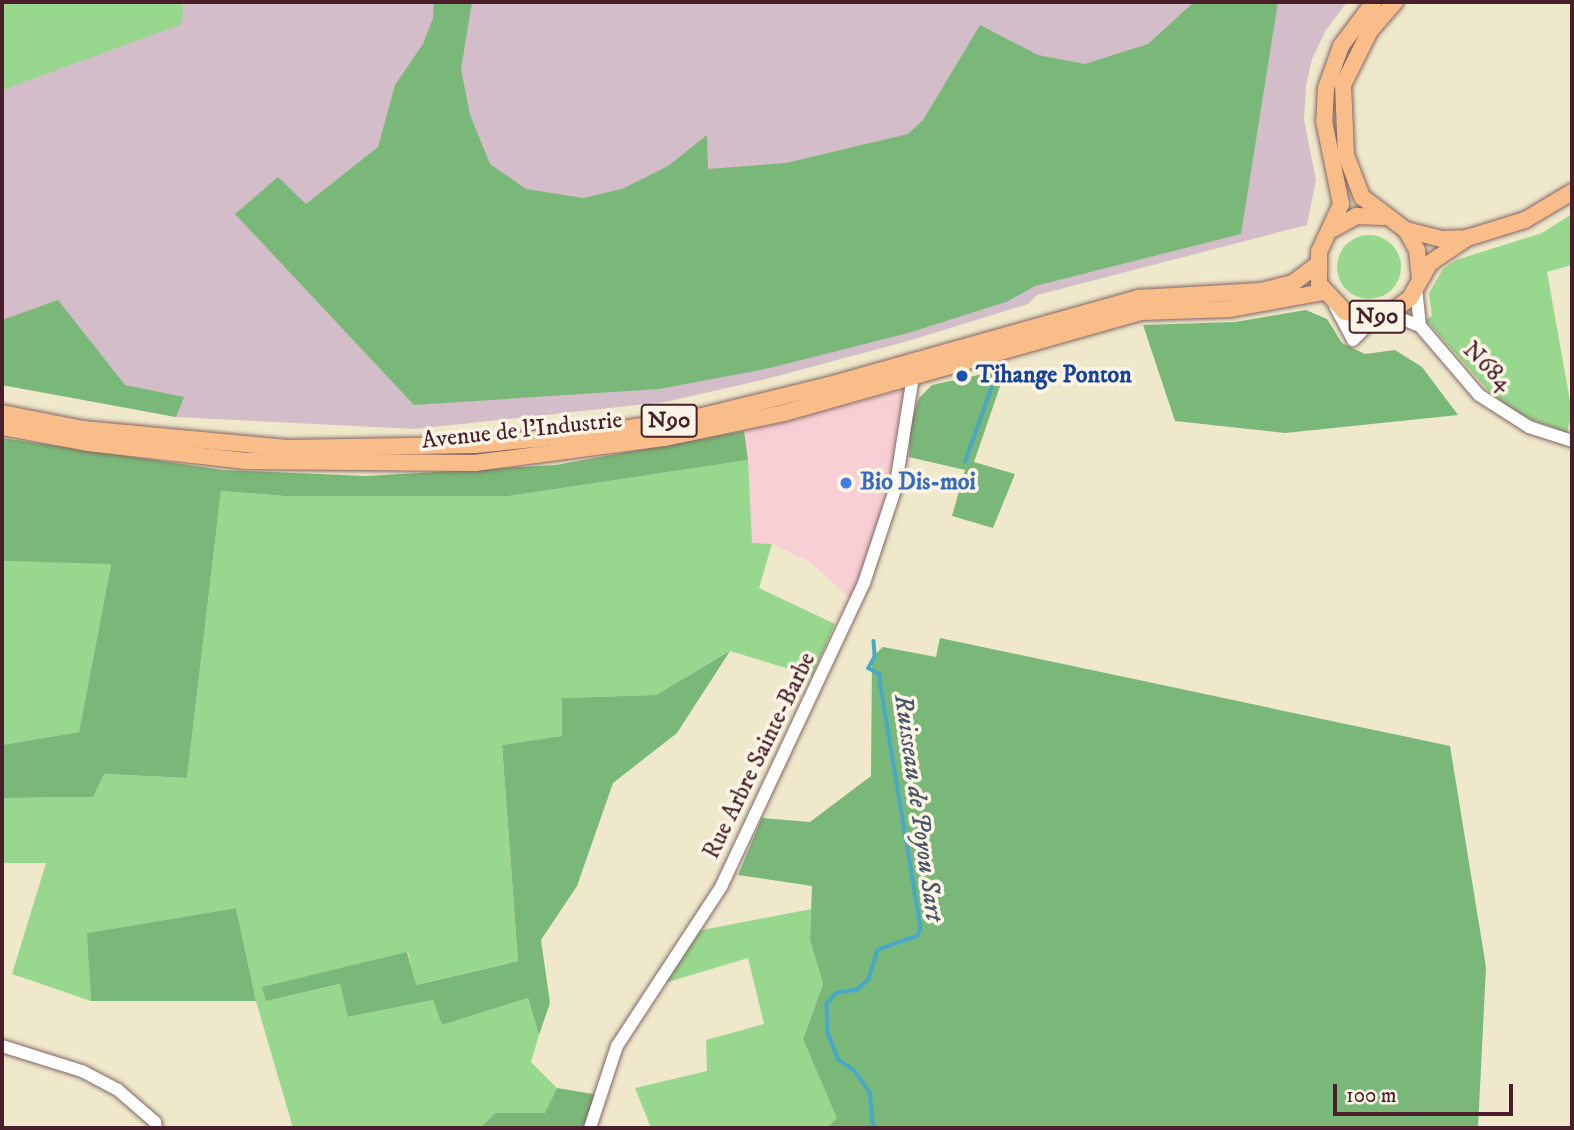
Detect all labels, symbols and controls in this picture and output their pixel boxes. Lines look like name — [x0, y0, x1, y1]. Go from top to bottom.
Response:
road number: N90 — [1347, 298, 1407, 336]
street label: N684 — [1456, 336, 1518, 398]
place label: Tihange Ponton — [976, 362, 1132, 390]
marker: Tihange Ponton — [954, 368, 970, 384]
road number: N90 — [639, 402, 699, 440]
street label: Avenue de l'Industrie — [420, 406, 624, 456]
place label: Bio Dis-moi — [860, 469, 976, 497]
marker: Bio Dis-moi — [838, 475, 854, 491]
street label: Rue Arbre Sainte-Barbe — [697, 648, 823, 864]
water label: Ruisseau de Poyou Sart — [887, 693, 949, 923]
scale bar — [1336, 1070, 1516, 1114]
text: 100 m — [1346, 1083, 1397, 1109]

